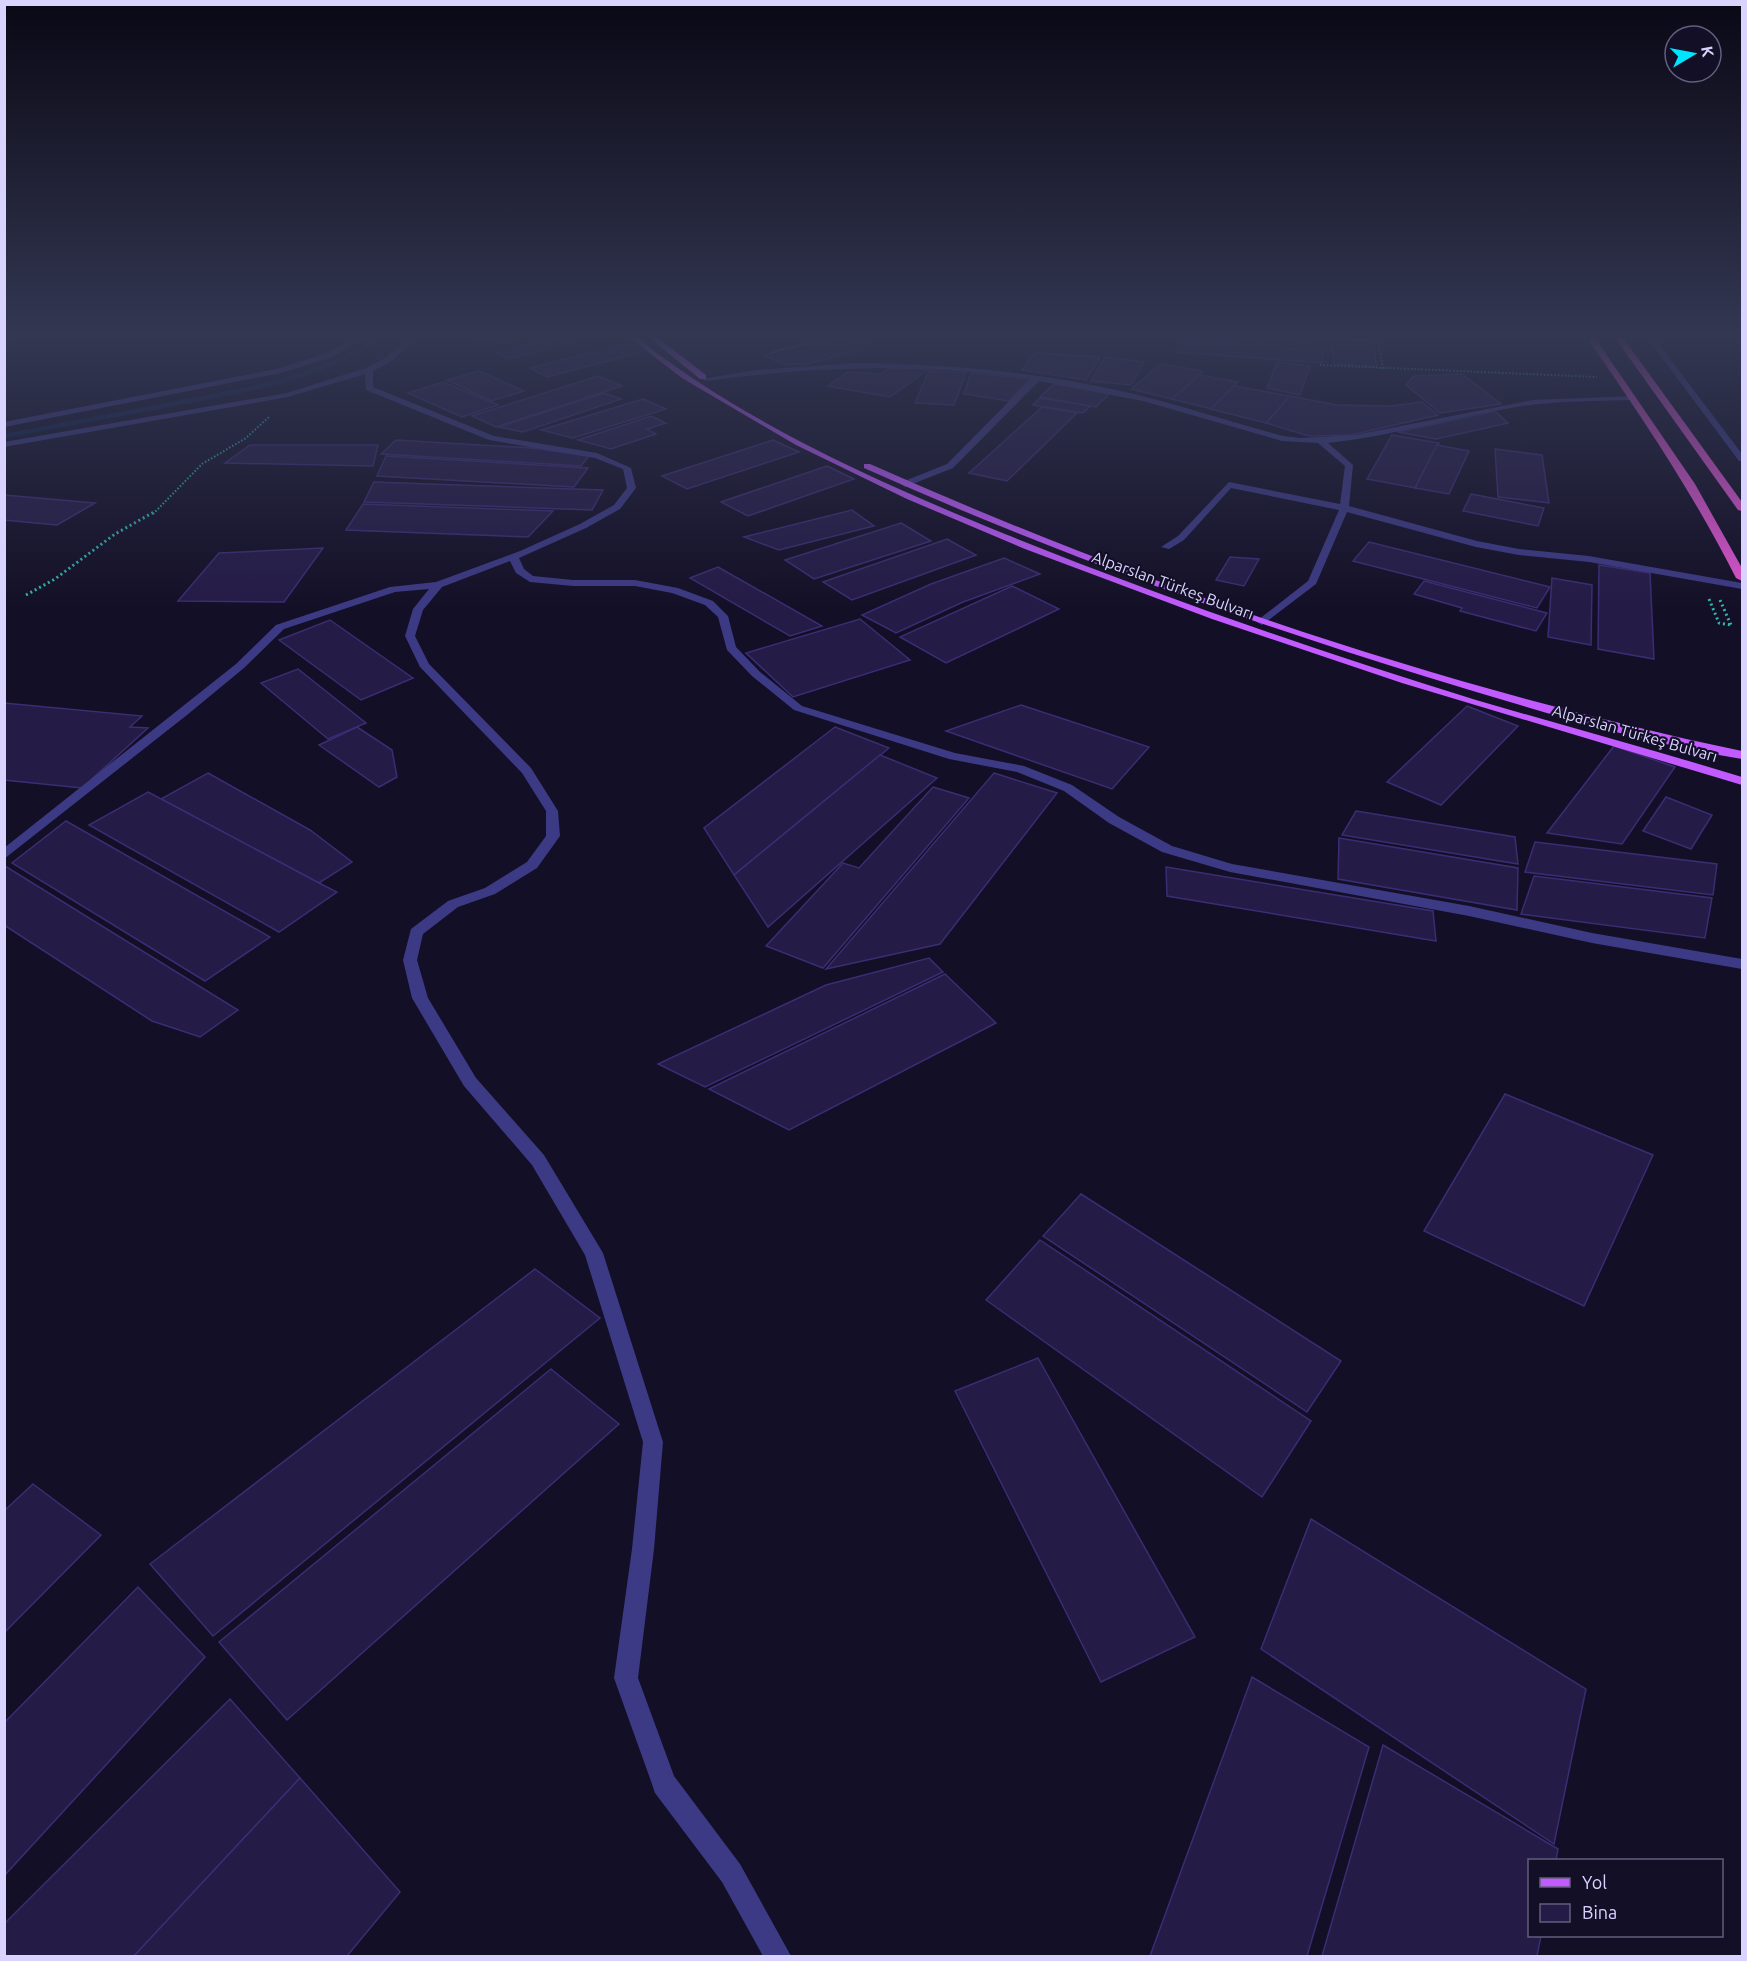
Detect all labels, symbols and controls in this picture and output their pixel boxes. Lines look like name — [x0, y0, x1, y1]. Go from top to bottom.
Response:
north arrow — [1663, 24, 1723, 84]
text: K — [1698, 45, 1718, 59]
street label: Alparslan Türkeş Bulvarı — [1090, 547, 1256, 623]
street label: Alparslan Türkeş Bulvarı — [1550, 701, 1720, 765]
legend — [1528, 1859, 1723, 1937]
text: Yol — [1582, 1872, 1607, 1892]
text: Bina — [1582, 1902, 1617, 1922]

